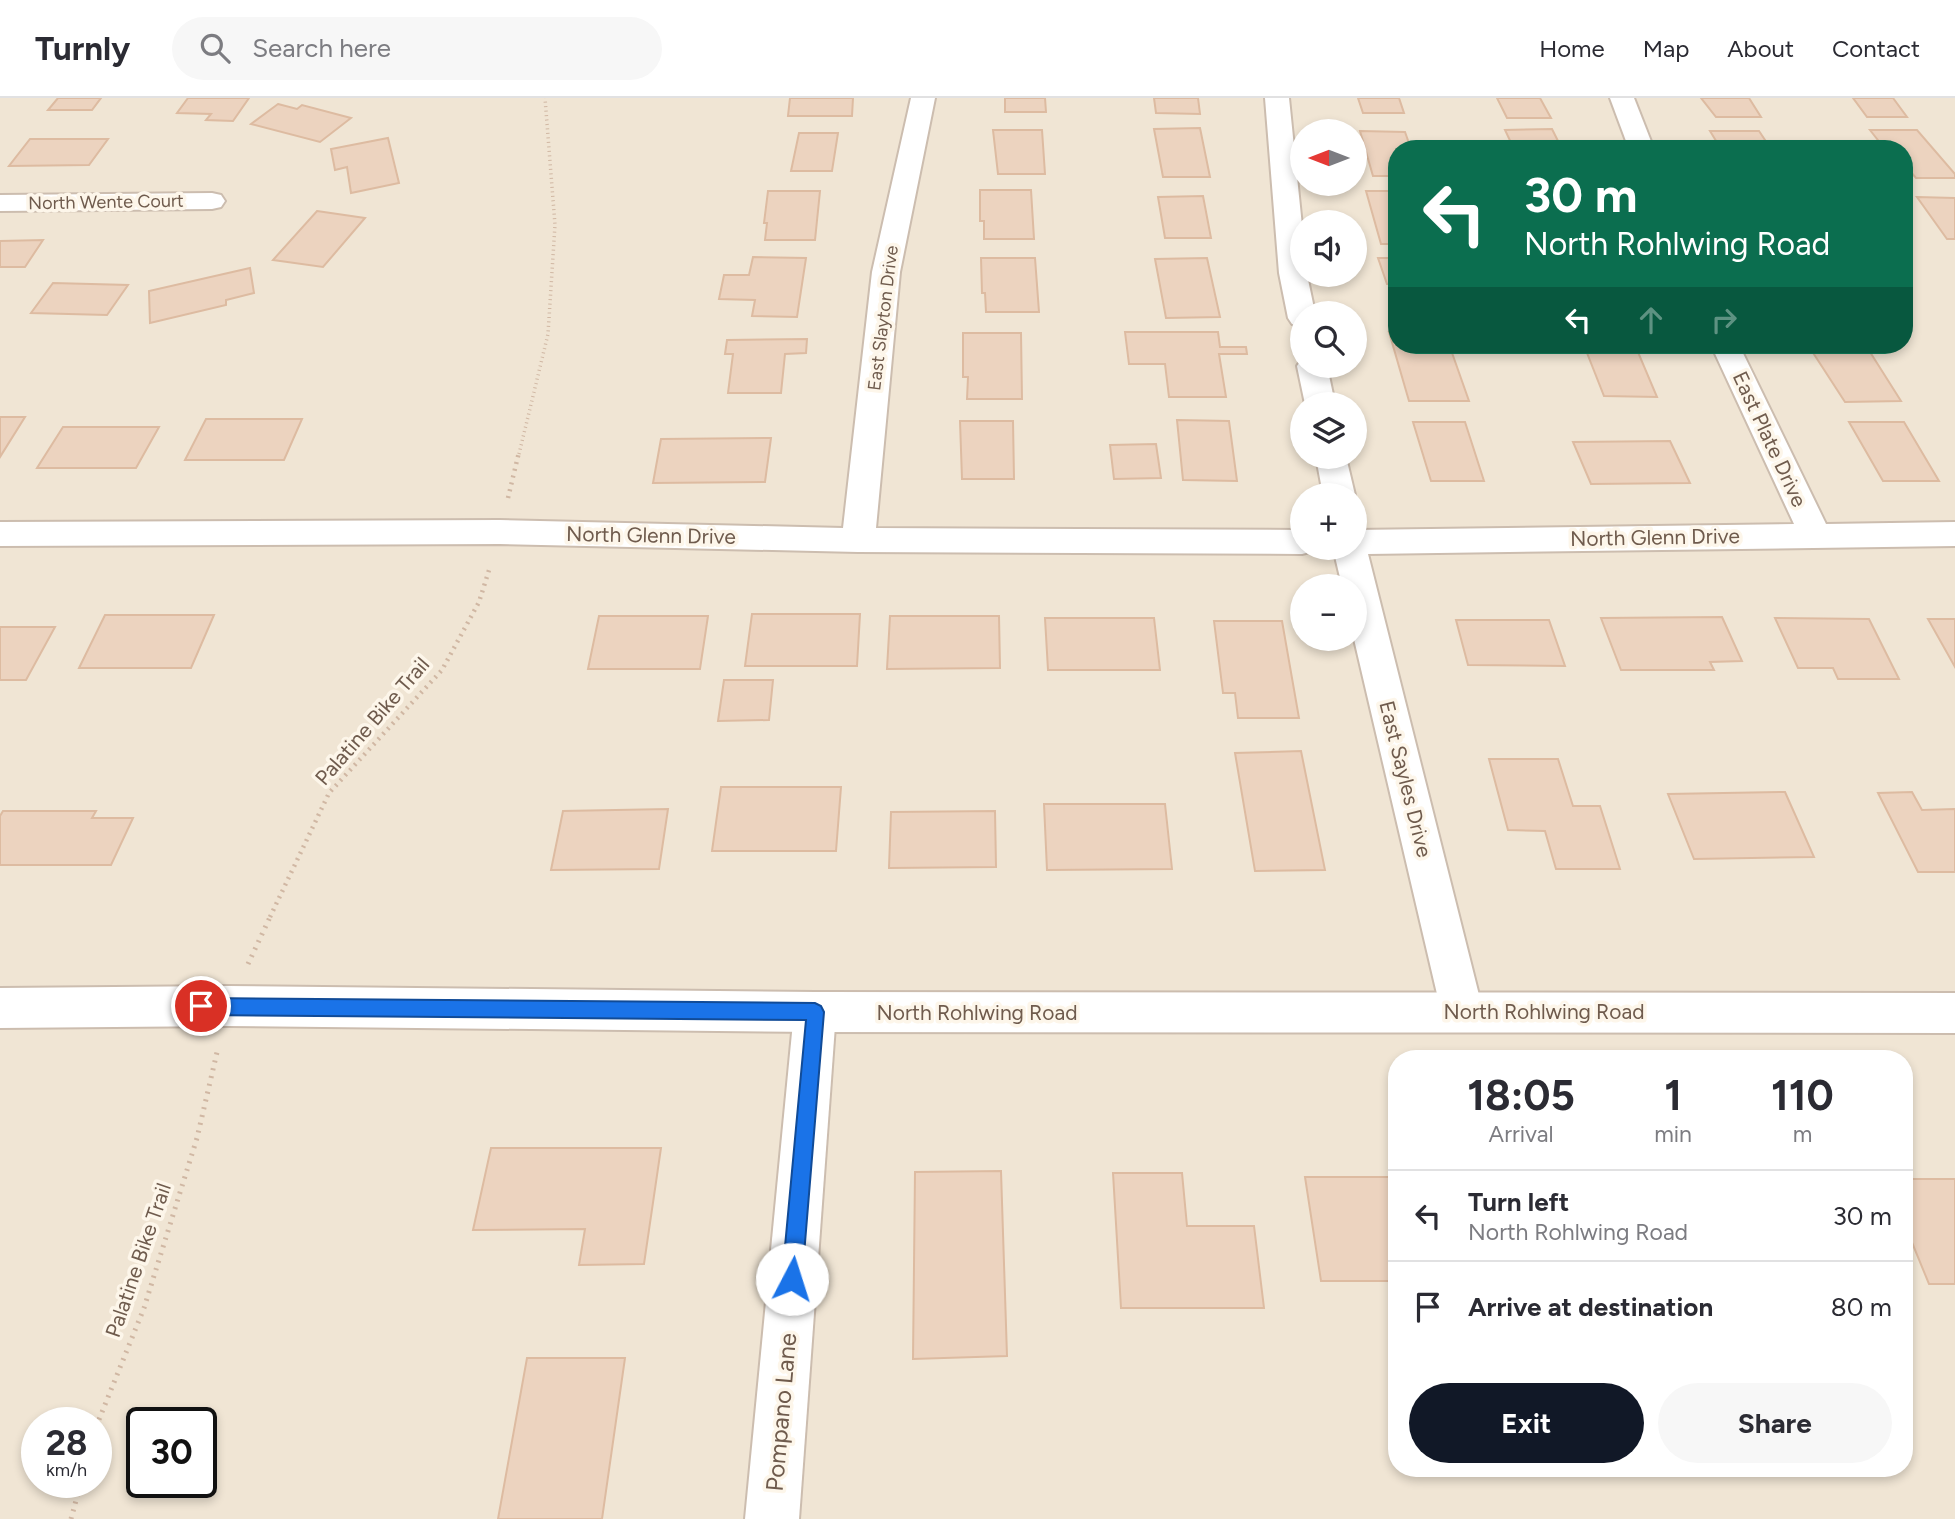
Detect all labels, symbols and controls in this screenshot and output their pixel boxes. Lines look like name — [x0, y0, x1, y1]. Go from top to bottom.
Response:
search box — [172, 17, 662, 80]
text: Turnly — [35, 29, 130, 68]
icon: search — [196, 29, 234, 67]
text: Search here — [252, 32, 391, 64]
text: Home — [1539, 34, 1605, 63]
text: Map — [1643, 34, 1689, 63]
text: About — [1727, 34, 1794, 63]
text: Contact — [1832, 34, 1920, 63]
north arrow — [1290, 119, 1367, 196]
map controls — [1290, 119, 1367, 651]
text: 30 m — [1524, 165, 1637, 224]
icon: left — [1409, 168, 1500, 259]
street label: North Wente Court — [28, 190, 184, 214]
button: sound — [1290, 210, 1367, 287]
text: North Rohlwing Road — [1524, 225, 1830, 263]
street label: East Slayton Drive — [863, 244, 903, 392]
button: search — [1290, 301, 1367, 378]
icon: left — [1559, 301, 1597, 339]
icon: ahead — [1632, 301, 1670, 339]
icon: right — [1705, 301, 1743, 339]
street label: East Plate Drive — [1728, 367, 1812, 511]
button: layers — [1290, 392, 1367, 469]
button: + — [1290, 483, 1367, 560]
street label: North Glenn Drive — [566, 521, 736, 549]
street label: North Glenn Drive — [1570, 523, 1740, 551]
button: − — [1290, 574, 1367, 651]
street label: Palatine Bike Trail — [310, 652, 434, 790]
street label: East Sayles Drive — [1374, 698, 1438, 860]
pin — [171, 976, 231, 1036]
icon: arrive — [182, 987, 220, 1025]
street label: North Rohlwing Road — [1444, 999, 1644, 1024]
street label: North Rohlwing Road — [877, 1000, 1077, 1025]
text: 18:05 — [1467, 1070, 1575, 1121]
text: 1 — [1664, 1070, 1682, 1121]
text: 110 — [1771, 1070, 1834, 1121]
text: Arrival — [1489, 1120, 1554, 1148]
text: min — [1654, 1120, 1692, 1148]
text: m — [1793, 1120, 1812, 1148]
street label: Palatine Bike Trail — [100, 1180, 176, 1340]
text: Turn left — [1468, 1186, 1569, 1218]
icon: left — [1409, 1197, 1447, 1235]
text: 30 m — [1833, 1200, 1892, 1232]
text: North Rohlwing Road — [1468, 1218, 1688, 1246]
position arrow — [755, 1242, 829, 1316]
icon: arrive — [1409, 1288, 1447, 1326]
text: Arrive at destination — [1468, 1291, 1713, 1323]
text: 80 m — [1831, 1291, 1892, 1323]
street label: Pompano Lane — [760, 1332, 802, 1492]
button: Exit — [1409, 1383, 1644, 1463]
button: Share — [1658, 1383, 1892, 1463]
speed limit sign: 30 — [126, 1407, 217, 1498]
text: 28 — [46, 1422, 87, 1464]
text: km/h — [46, 1459, 87, 1481]

